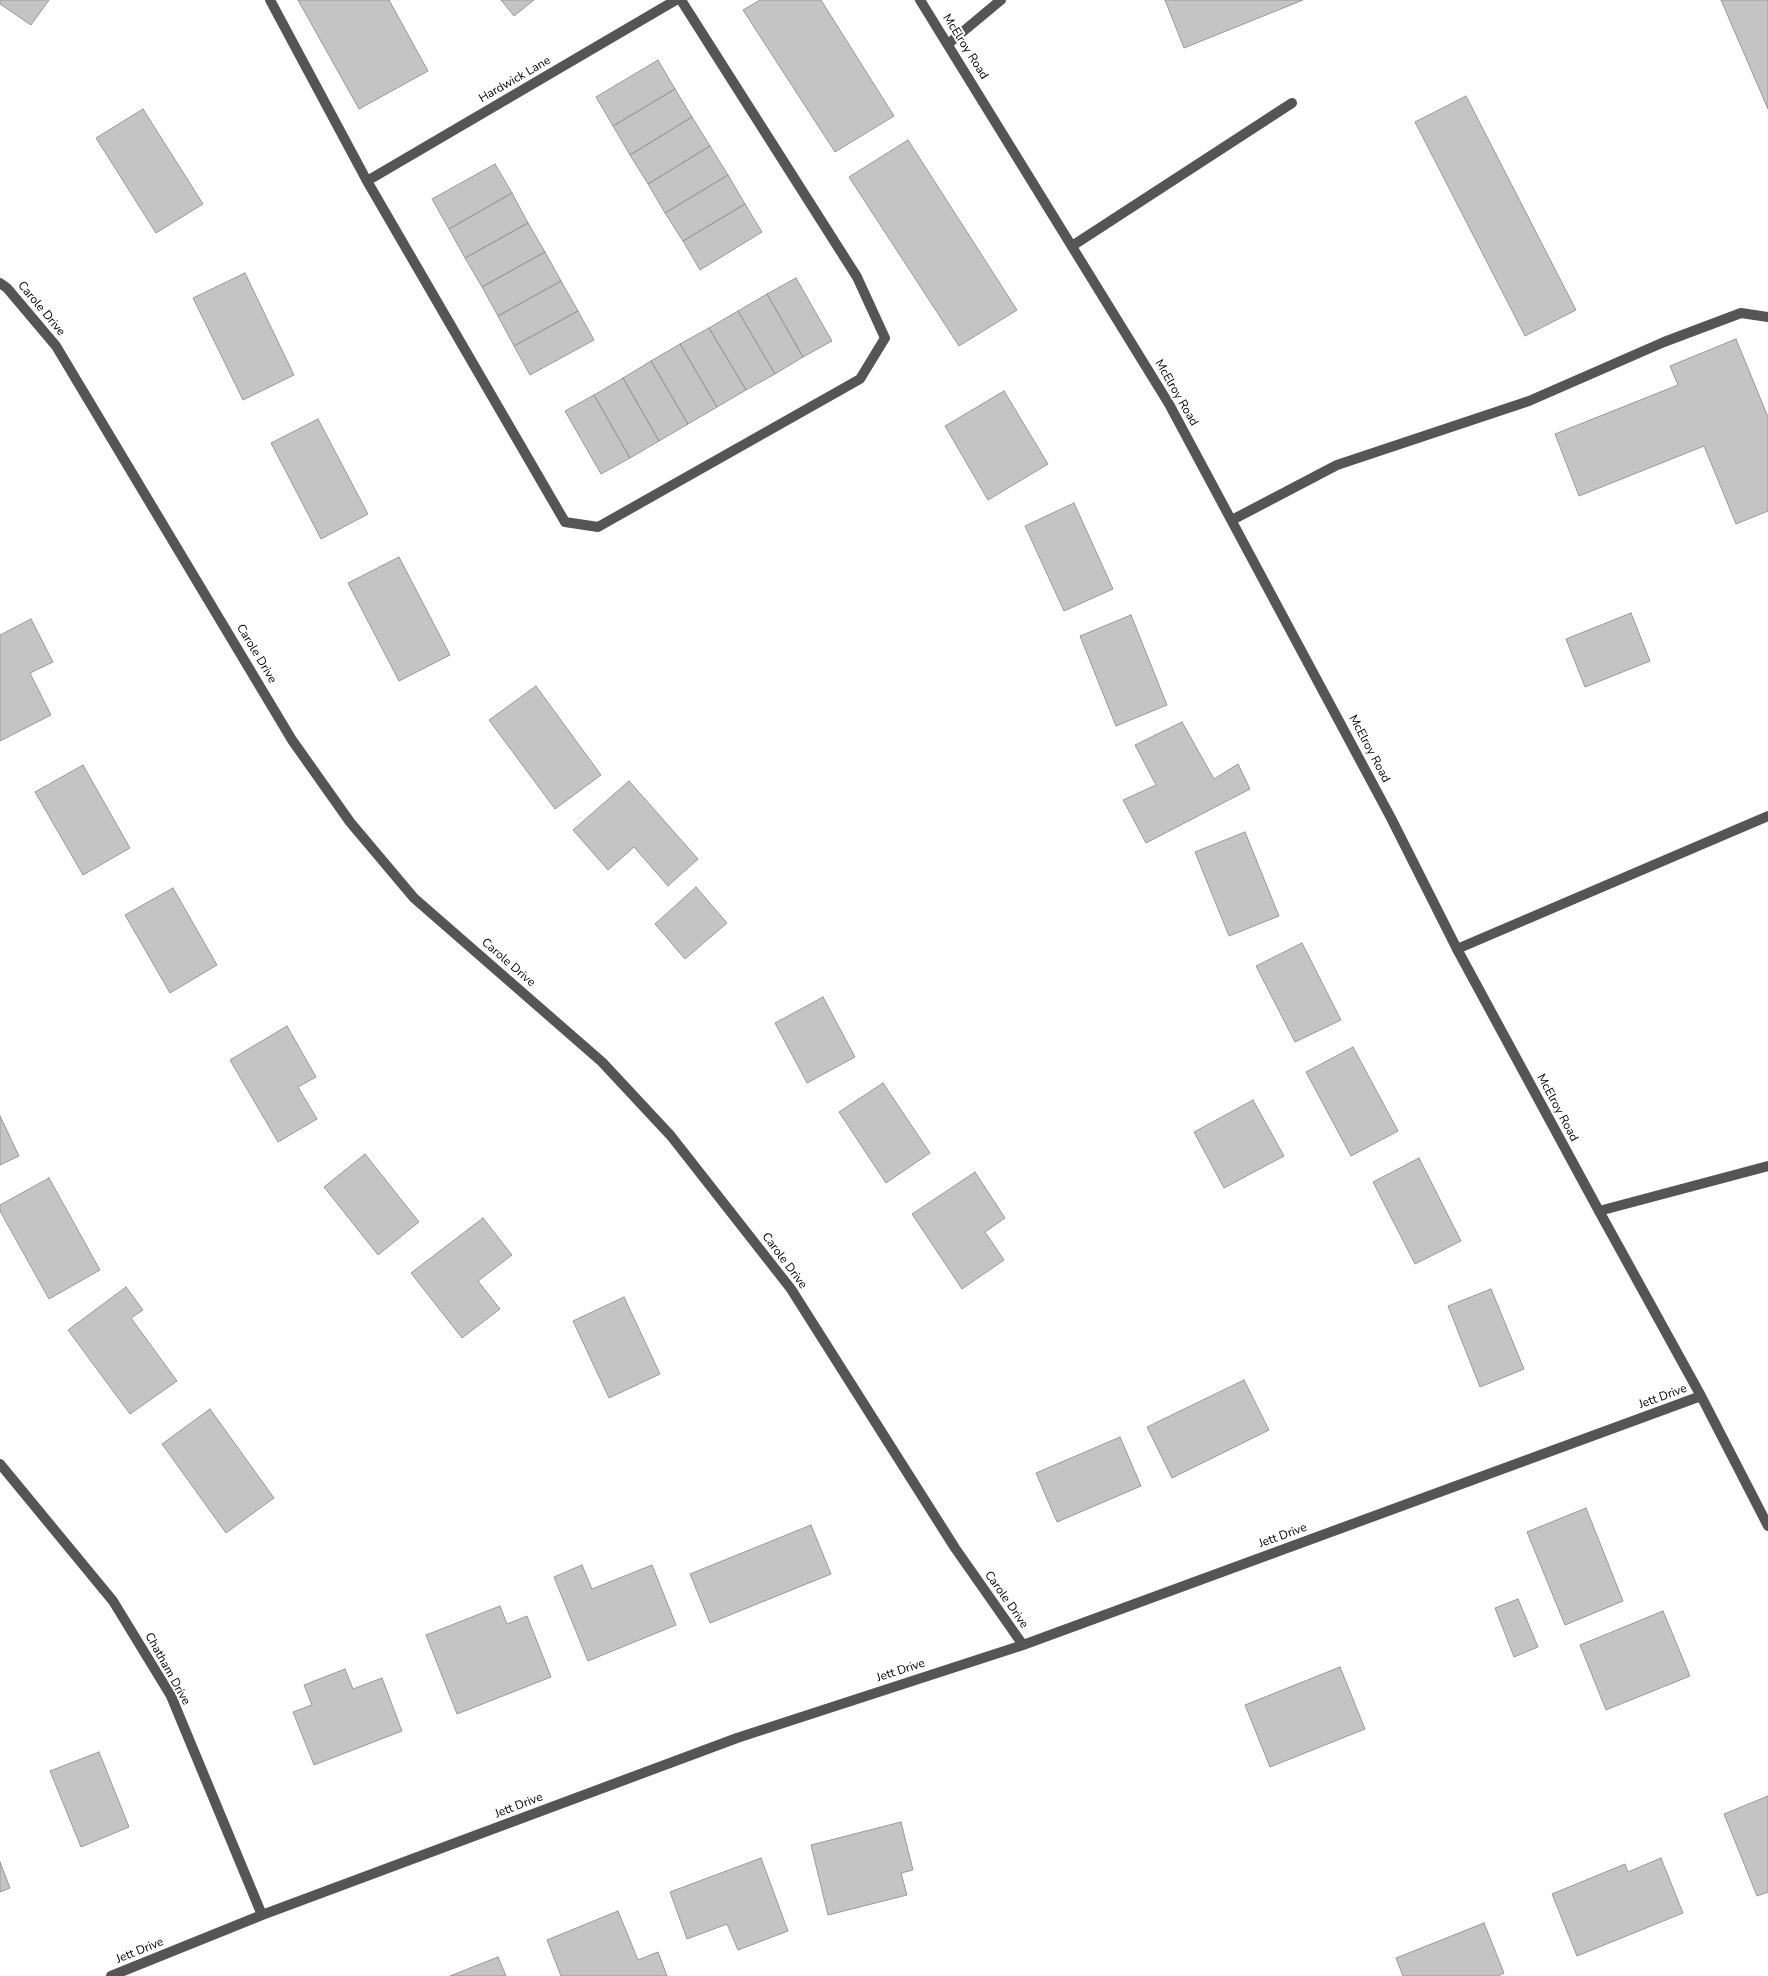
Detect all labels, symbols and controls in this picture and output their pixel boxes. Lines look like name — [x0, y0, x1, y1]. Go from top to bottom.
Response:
street label: McElroy Road — [939, 12, 991, 82]
street label: Hardwick Lane — [477, 54, 553, 106]
street label: Carole Drive — [14, 279, 68, 339]
street label: McElroy Road — [1151, 357, 1201, 429]
street label: Carole Drive — [233, 622, 279, 686]
street label: McElroy Road — [1345, 713, 1393, 785]
street label: Carole Drive — [478, 936, 538, 990]
street label: McElroy Road — [1533, 1072, 1581, 1144]
street label: Carole Drive — [758, 1230, 810, 1292]
street label: Jett Drive — [1637, 1382, 1689, 1412]
street label: Jett Drive — [1257, 1521, 1309, 1551]
street label: Carole Drive — [981, 1569, 1031, 1631]
street label: Chatham Drive — [141, 1630, 193, 1708]
street label: Jett Drive — [875, 1656, 927, 1686]
street label: Jett Drive — [493, 1790, 545, 1822]
street label: Jett Drive — [114, 1935, 166, 1967]

